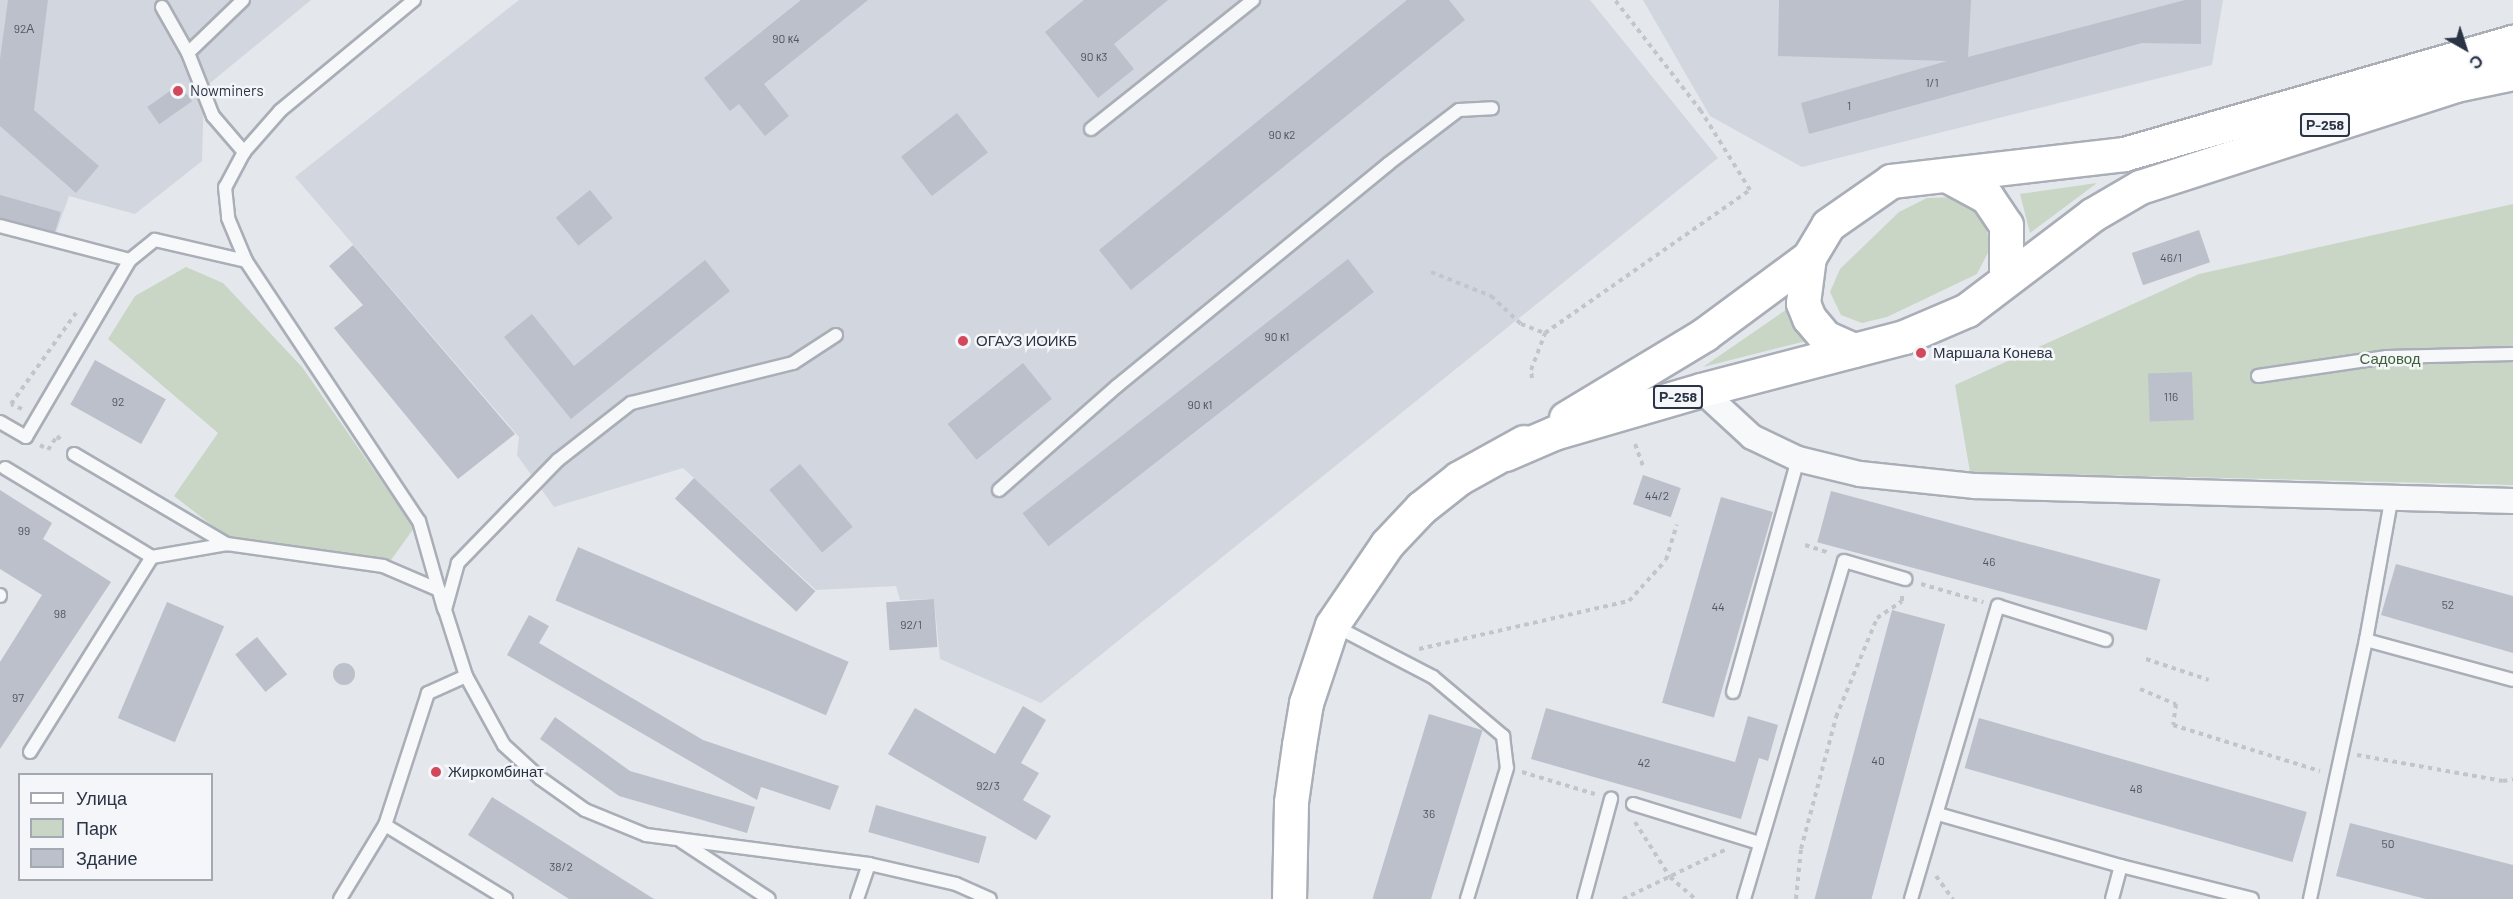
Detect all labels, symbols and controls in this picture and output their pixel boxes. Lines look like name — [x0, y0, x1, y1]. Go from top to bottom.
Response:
north arrow — [2435, 18, 2495, 78]
house number: 92А — [14, 22, 34, 36]
house number: 90 к4 — [772, 32, 800, 46]
house number: 90 к3 — [1081, 50, 1107, 64]
text: С — [2466, 51, 2487, 73]
house number: 1/1 — [1925, 76, 1939, 90]
place label: Nowminers — [190, 82, 264, 100]
marker: Nowminers — [171, 84, 185, 98]
house number: 1 — [1847, 99, 1851, 113]
road number: Р-258 — [2300, 114, 2350, 136]
house number: 90 к2 — [1268, 128, 1296, 142]
house number: 46/1 — [2160, 251, 2182, 265]
house number: 90 к1 — [1265, 330, 1289, 344]
marker: ОГАУЗ ИОИКБ — [954, 332, 972, 350]
place label: ОГАУЗ ИОИКБ — [976, 332, 1077, 350]
place label: Маршала Конева — [1933, 344, 2053, 362]
marker: Маршала Конева — [1914, 346, 1928, 360]
park label: Садовод — [2359, 350, 2421, 368]
road number: Р-258 — [1652, 386, 1704, 408]
house number: 116 — [2164, 390, 2178, 404]
house number: 92 — [112, 395, 124, 409]
house number: 90 к1 — [1188, 398, 1212, 412]
house number: 44/2 — [1645, 489, 1669, 503]
house number: 99 — [18, 524, 30, 538]
house number: 46 — [1983, 555, 1995, 569]
house number: 52 — [2442, 598, 2454, 612]
house number: 44 — [1711, 600, 1725, 614]
house number: 98 — [54, 607, 66, 621]
house number: 92/1 — [900, 618, 922, 632]
house number: 97 — [12, 691, 24, 705]
house number: 40 — [1871, 754, 1885, 768]
house number: 42 — [1637, 756, 1651, 770]
place label: Жиркомбинат — [448, 763, 544, 781]
marker: Жиркомбинат — [429, 765, 443, 779]
legend — [18, 773, 213, 881]
house number: 92/3 — [976, 779, 1000, 793]
house number: 48 — [2130, 782, 2142, 796]
text: Улица — [76, 787, 127, 809]
house number: 36 — [1423, 807, 1435, 821]
text: Парк — [76, 817, 117, 839]
house number: 50 — [2382, 837, 2394, 851]
text: Здание — [76, 847, 137, 869]
house number: 38/2 — [549, 860, 573, 874]

